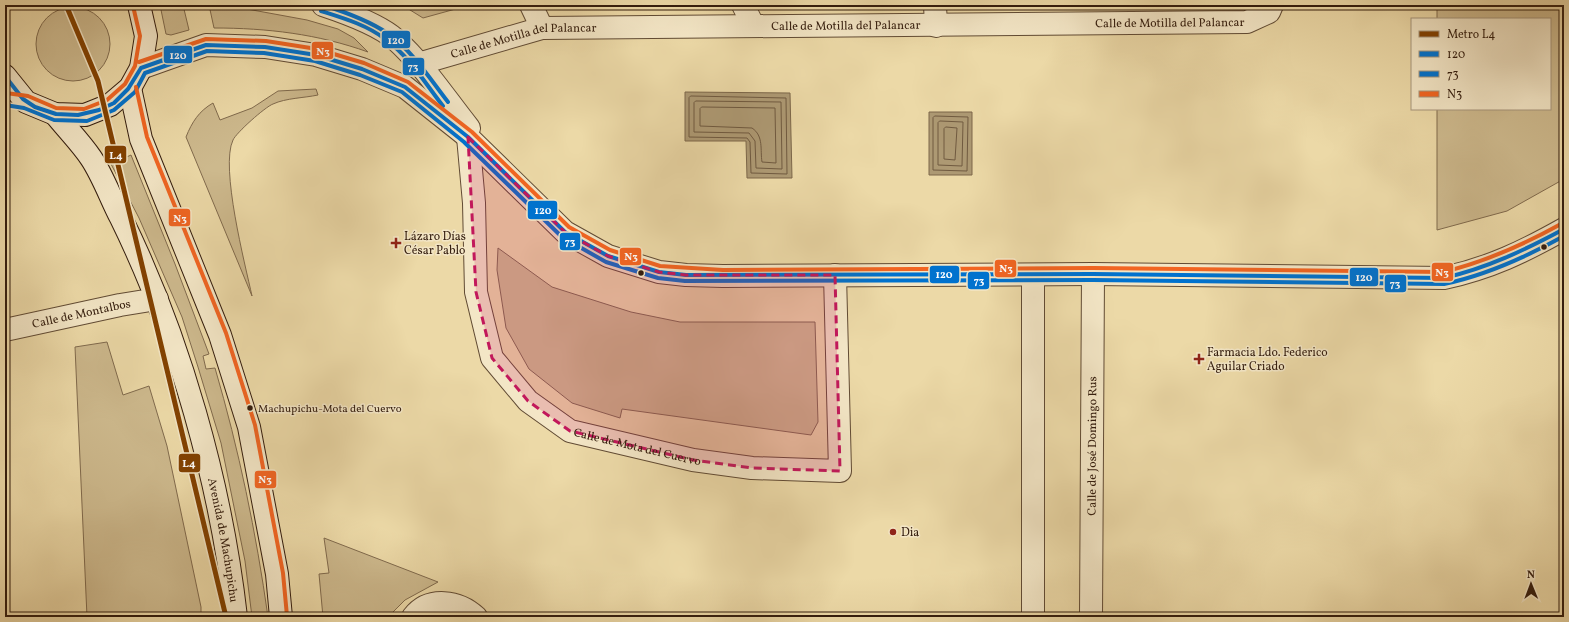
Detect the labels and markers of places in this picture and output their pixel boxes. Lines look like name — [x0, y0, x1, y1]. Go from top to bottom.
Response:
place label: Lázaro Días César Pablo — [404, 229, 466, 259]
marker: Lázaro Días César Pablo — [391, 238, 401, 248]
unlabelled marker — [1539, 242, 1549, 252]
unlabelled marker — [636, 268, 646, 278]
place label: Farmacia Ldo. Federico Aguilar Criado — [1207, 345, 1328, 375]
marker: Farmacia Ldo. Federico Aguilar Criado — [1194, 354, 1204, 364]
place label: Machupichu-Mota del Cuervo — [258, 402, 402, 417]
marker: Machupichu-Mota del Cuervo — [245, 403, 255, 413]
place label: Dia — [901, 525, 919, 541]
marker: Dia — [888, 527, 898, 537]

